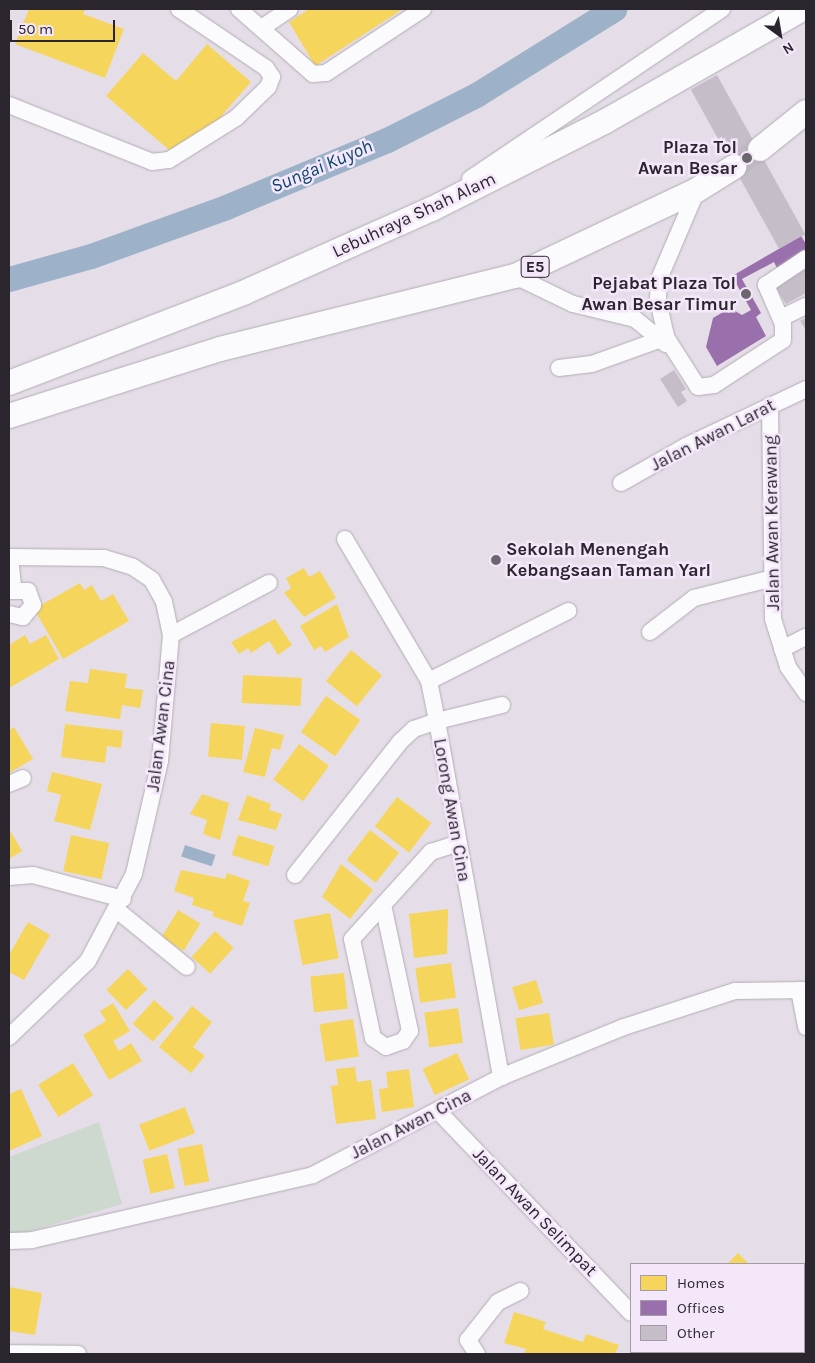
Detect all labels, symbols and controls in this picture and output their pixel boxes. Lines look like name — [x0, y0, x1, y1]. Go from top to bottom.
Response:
scale bar — [12, 10, 118, 42]
north arrow — [755, 10, 805, 60]
text: 50 m — [18, 20, 53, 38]
text: N — [779, 38, 797, 58]
water label: Sungai Kuyoh — [268, 135, 376, 199]
place label: Plaza Tol Awan Besar — [638, 137, 737, 180]
marker: Plaza Tol Awan Besar — [741, 152, 753, 164]
street label: Lebuhraya Shah Alam — [329, 168, 499, 262]
road number: E5 — [520, 253, 550, 280]
place label: Pejabat Plaza Tol Awan Besar Timur — [581, 273, 736, 316]
marker: Pejabat Plaza Tol Awan Besar Timur — [740, 288, 752, 300]
street label: Jalan Awan Larat — [647, 394, 779, 476]
street label: Jalan Awan Kerawang — [760, 435, 784, 611]
place label: Sekolah Menengah Kebangsaan Taman Yarl — [506, 539, 711, 582]
marker: Sekolah Menengah Kebangsaan Taman Yarl — [490, 554, 502, 566]
street label: Jalan Awan Cina — [142, 659, 180, 793]
street label: Lorong Awan Cina — [429, 737, 475, 883]
street label: Jalan Awan Cina — [347, 1084, 475, 1164]
street label: Jalan Awan Selimpat — [468, 1143, 602, 1281]
legend — [630, 1263, 805, 1353]
text: Homes — [677, 1274, 725, 1292]
text: Offices — [677, 1299, 725, 1317]
text: Other — [677, 1324, 715, 1342]

